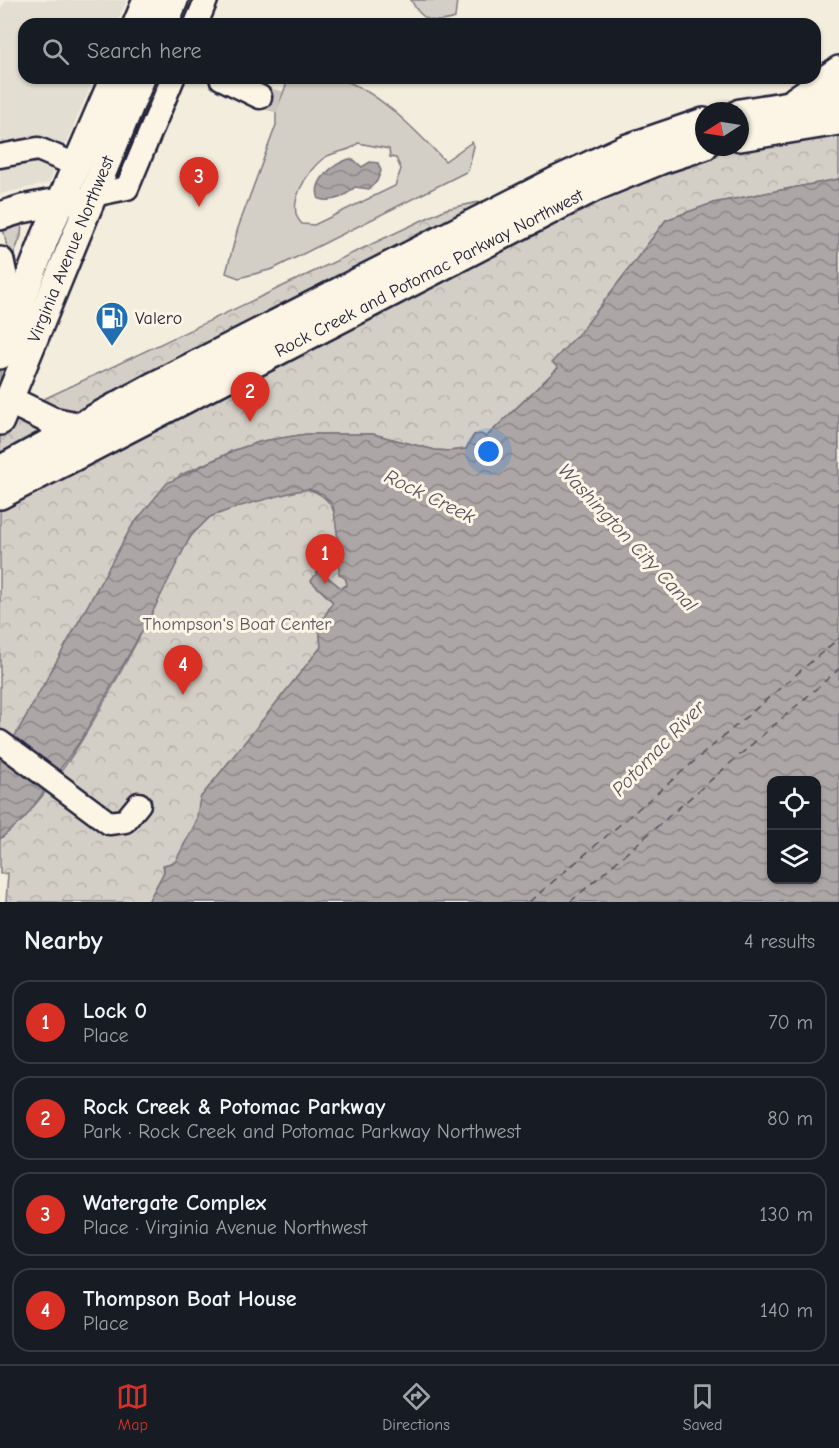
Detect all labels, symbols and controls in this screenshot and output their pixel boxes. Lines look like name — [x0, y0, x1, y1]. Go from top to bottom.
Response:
search box — [18, 18, 821, 84]
icon: search — [39, 35, 72, 68]
text: Search here — [87, 38, 202, 64]
north arrow — [695, 102, 749, 156]
street label: Virginia Avenue Northwest — [23, 152, 119, 346]
pin: 3 — [180, 158, 218, 207]
street label: Rock Creek and Potomac Parkway Northwest — [271, 184, 588, 362]
fuel station icon: Valero — [94, 300, 130, 347]
place label: Valero — [135, 308, 182, 329]
pin: 2 — [230, 372, 270, 422]
your location — [474, 437, 503, 466]
water label: Washington City Canal — [553, 459, 702, 616]
water label: Rock Creek — [381, 465, 479, 528]
pin: 1 — [306, 534, 344, 584]
park label: Thompson's Boat Center — [143, 614, 332, 635]
pin: 4 — [164, 646, 202, 695]
water label: Potomac River — [607, 695, 711, 801]
map controls — [767, 776, 821, 884]
button: locate — [767, 776, 821, 830]
button: layers — [767, 830, 821, 884]
text: Nearby — [24, 926, 103, 956]
text: 4 results — [744, 930, 815, 953]
text: Lock 0 — [83, 998, 147, 1024]
text: 1 — [42, 1011, 49, 1034]
text: 70 m — [768, 1011, 813, 1034]
text: Place — [83, 1024, 129, 1047]
text: Rock Creek & Potomac Parkway — [83, 1094, 385, 1120]
text: 2 — [41, 1107, 50, 1130]
text: 80 m — [767, 1107, 813, 1130]
text: Park · Rock Creek and Potomac Parkway Northwest — [83, 1120, 521, 1143]
text: Watergate Complex — [83, 1190, 266, 1216]
text: 3 — [41, 1203, 50, 1226]
text: 130 m — [760, 1203, 813, 1226]
text: Place · Virginia Avenue Northwest — [83, 1216, 367, 1239]
text: Thompson Boat House — [83, 1286, 297, 1312]
text: 4 — [41, 1299, 50, 1322]
text: 140 m — [760, 1299, 813, 1322]
text: Place — [83, 1312, 129, 1335]
tab: Map — [116, 1380, 149, 1434]
tab: Directions — [382, 1380, 450, 1434]
tab: Saved — [683, 1380, 723, 1434]

